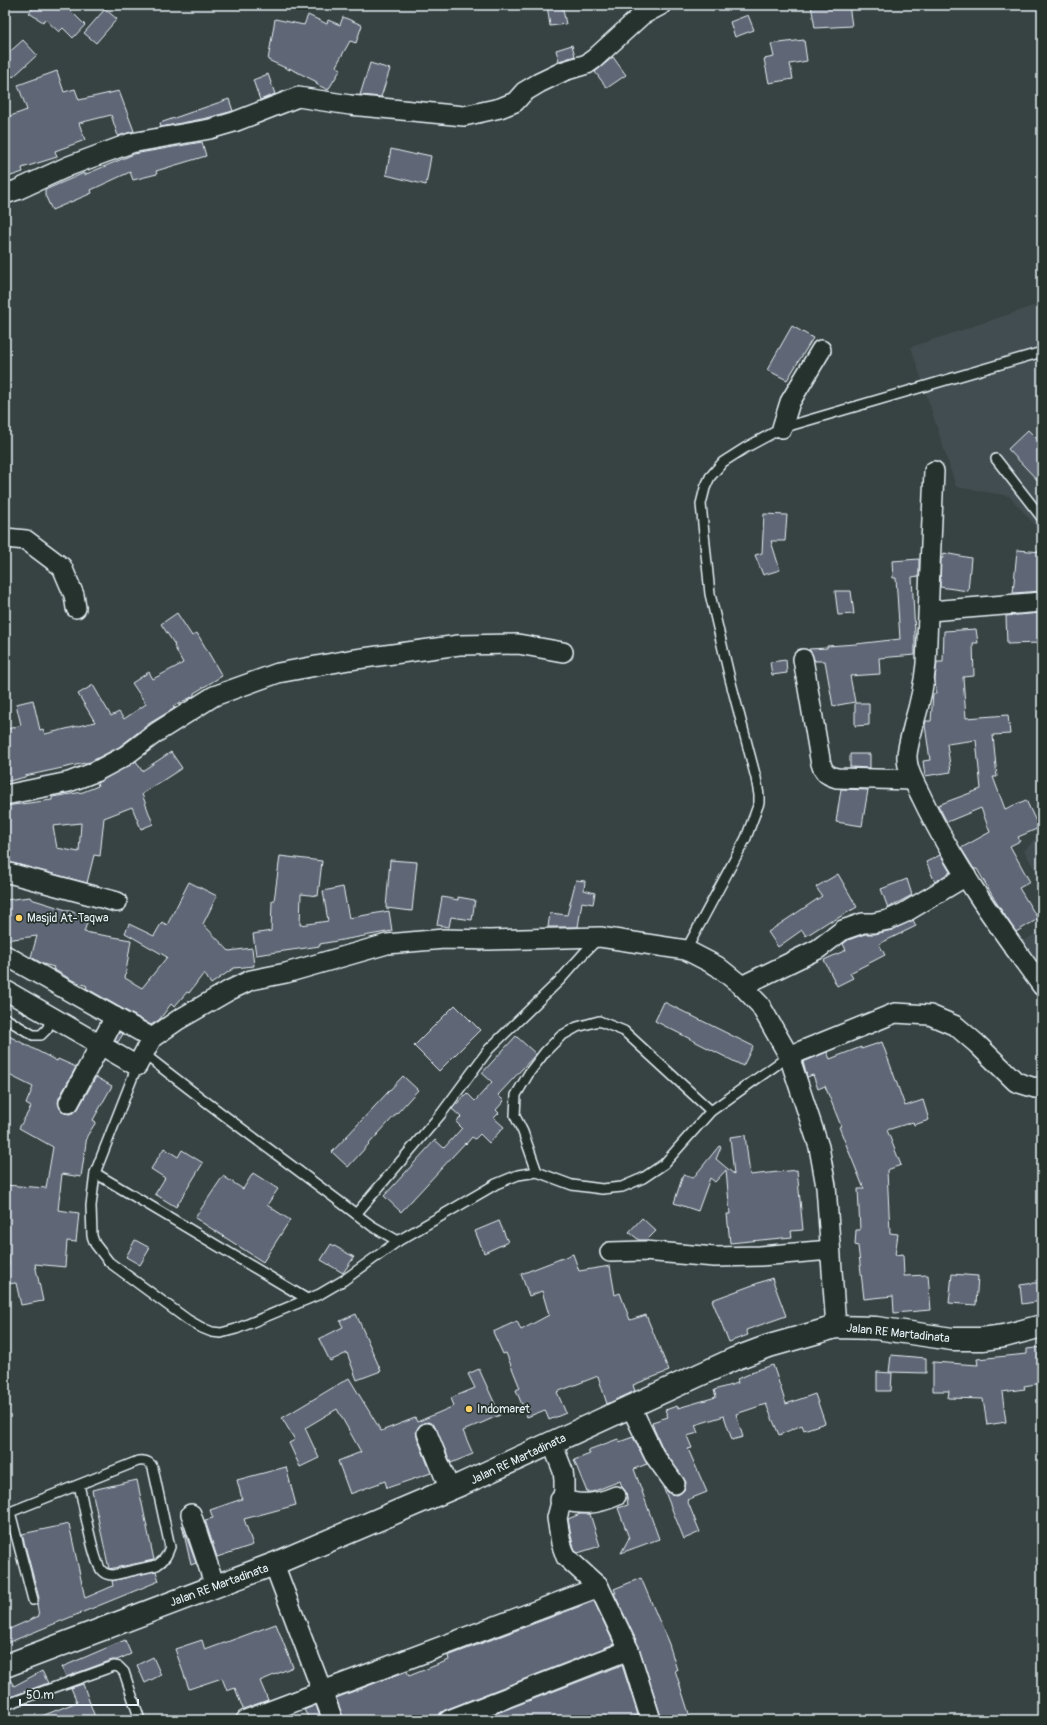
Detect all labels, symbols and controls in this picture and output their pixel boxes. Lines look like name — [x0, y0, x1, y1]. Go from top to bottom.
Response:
place label: Masjid At-Taqwa — [27, 911, 109, 926]
marker: Masjid At-Taqwa — [14, 913, 24, 923]
street label: Jalan RE Martadinata — [846, 1321, 951, 1346]
place label: Indomaret — [477, 1402, 530, 1417]
marker: Indomaret — [464, 1404, 474, 1414]
street label: Jalan RE Martadinata — [468, 1431, 569, 1488]
street label: Jalan RE Martadinata — [168, 1561, 271, 1610]
scale bar — [20, 1681, 138, 1707]
text: 50 m — [26, 1688, 54, 1703]

